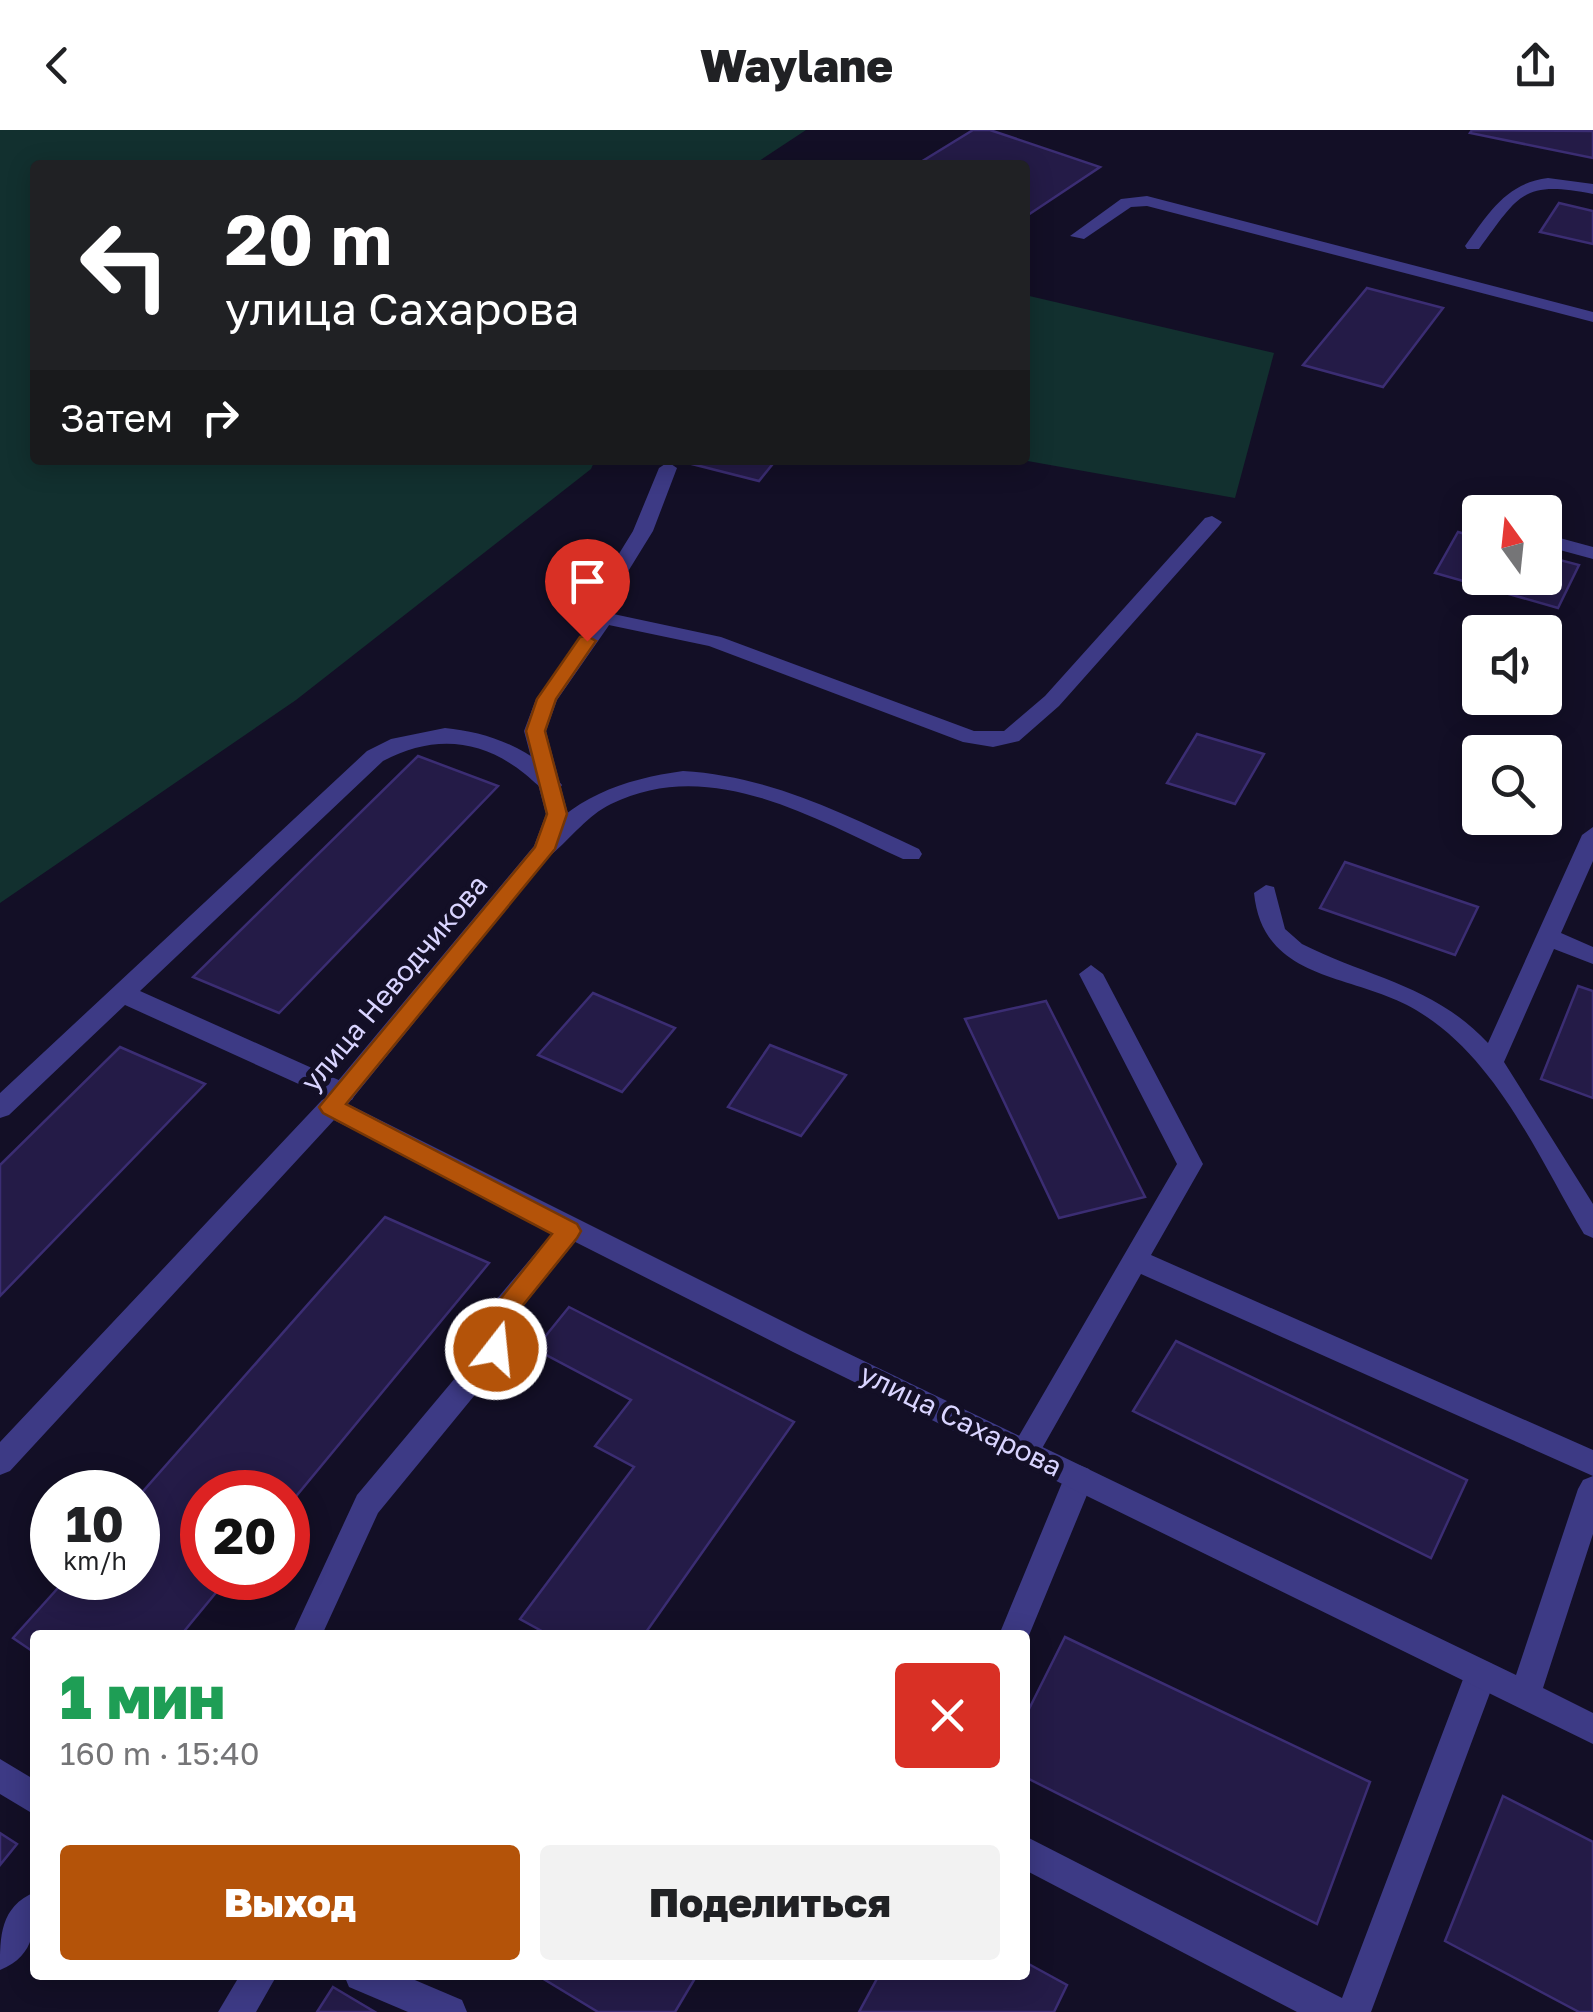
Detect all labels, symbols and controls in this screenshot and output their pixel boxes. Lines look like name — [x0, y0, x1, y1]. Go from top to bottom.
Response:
icon: back — [30, 38, 85, 93]
text: Waylane — [700, 38, 893, 92]
icon: share — [1508, 38, 1563, 93]
text: 20 m — [225, 196, 392, 280]
icon: left — [60, 200, 190, 330]
text: улица Сахарова — [225, 281, 579, 335]
icon: right — [193, 390, 248, 445]
text: Затем — [60, 395, 173, 440]
north arrow — [1462, 495, 1562, 595]
map controls — [1462, 495, 1562, 835]
pin — [545, 539, 630, 642]
icon: arrive — [560, 554, 615, 609]
button: sound — [1462, 615, 1562, 715]
button: search — [1462, 735, 1562, 835]
street label: улица Неводчикова — [294, 868, 494, 1098]
position arrow — [444, 1297, 548, 1401]
street label: улица Сахарова — [855, 1356, 1068, 1483]
speed limit sign: 20 — [180, 1470, 310, 1600]
text: 10 — [66, 1493, 124, 1553]
text: km/h — [63, 1545, 127, 1576]
text: 1 мин — [60, 1660, 225, 1732]
button: close — [895, 1663, 1000, 1768]
text: 160 m · 15:40 — [60, 1734, 260, 1772]
button: Выход — [60, 1845, 520, 1960]
button: Поделиться — [540, 1845, 1000, 1960]

